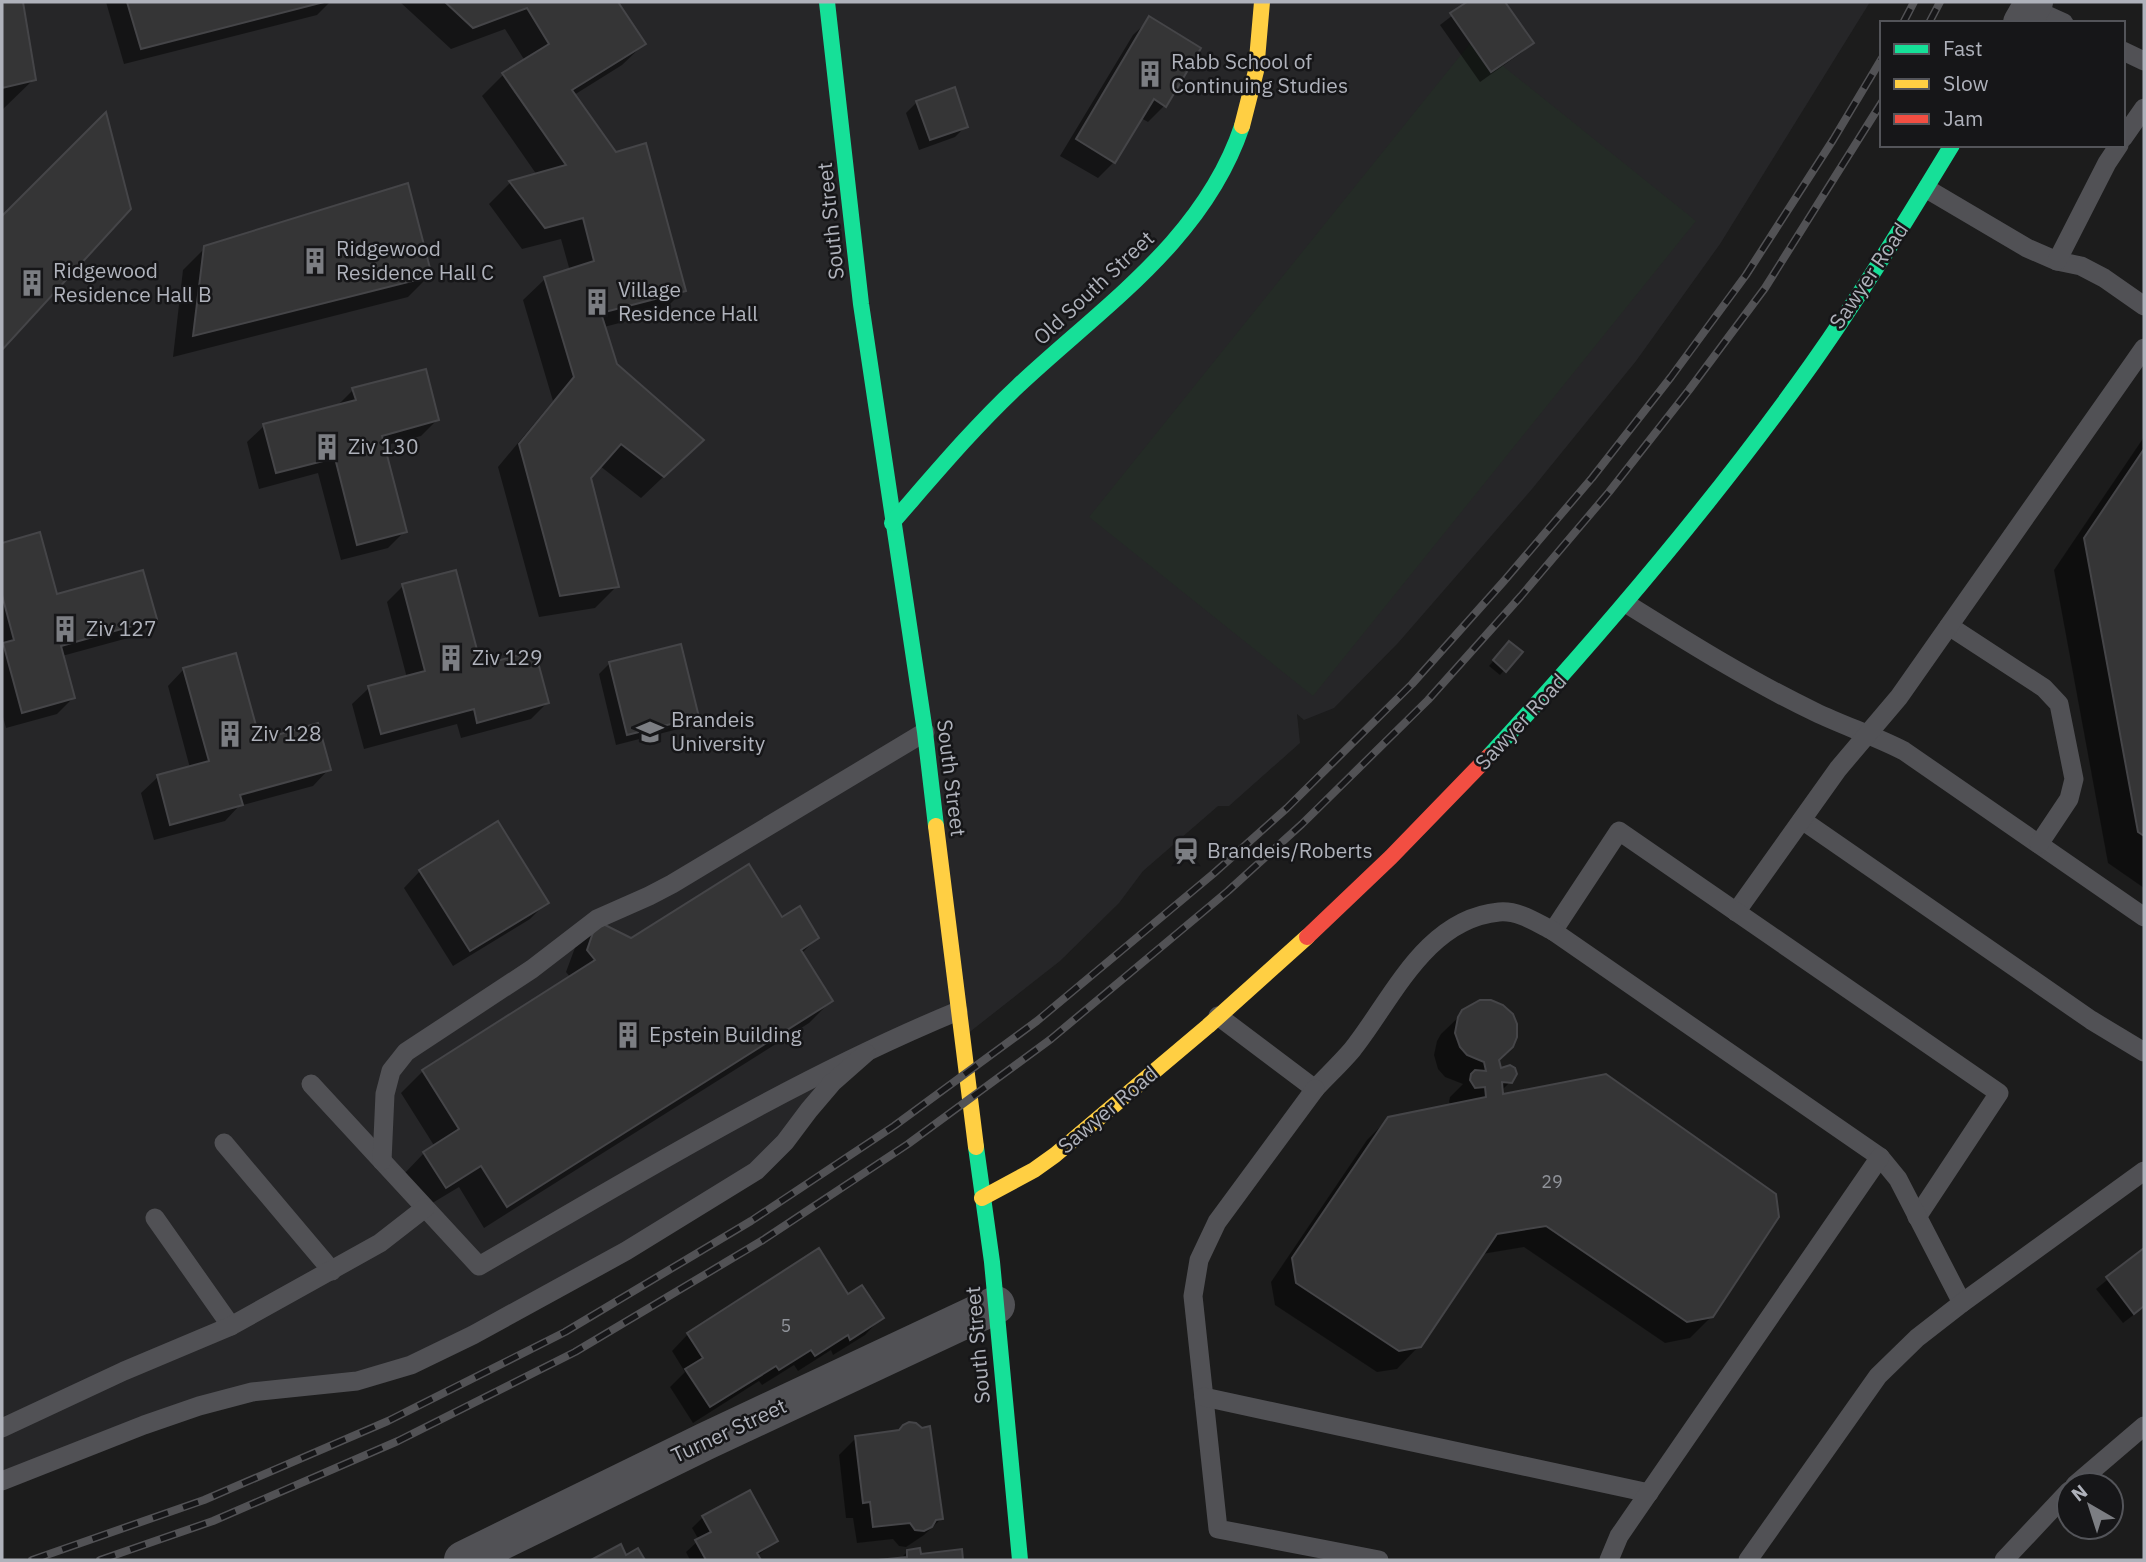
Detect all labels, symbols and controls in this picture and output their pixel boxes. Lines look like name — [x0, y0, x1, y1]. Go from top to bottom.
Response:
legend — [1880, 21, 2125, 147]
text: Fast — [1943, 34, 1983, 62]
place label: Rabb School of Continuing Studies — [1171, 47, 1348, 99]
building icon: Rabb School of Continuing Studies — [1135, 59, 1165, 89]
text: Slow — [1943, 69, 1989, 97]
text: Jam — [1943, 104, 1983, 132]
street label: South Street — [810, 161, 850, 281]
street label: Sawyer Road — [1822, 217, 1914, 334]
street label: Old South Street — [1027, 224, 1160, 351]
place label: Ridgewood Residence Hall C — [336, 234, 494, 286]
building icon: Ridgewood Residence Hall C — [300, 246, 330, 276]
place label: Ridgewood Residence Hall B — [53, 256, 212, 308]
building icon: Ridgewood Residence Hall B — [17, 268, 47, 298]
place label: Village Residence Hall — [618, 275, 758, 327]
building icon: Village Residence Hall — [582, 287, 612, 317]
building icon: Ziv 130 — [312, 432, 342, 462]
place label: Ziv 130 — [348, 432, 419, 460]
building icon: Ziv 127 — [50, 614, 80, 644]
place label: Ziv 127 — [86, 614, 157, 642]
building icon: Ziv 129 — [436, 643, 466, 673]
place label: Ziv 129 — [472, 643, 543, 671]
street label: Sawyer Road — [1468, 667, 1572, 776]
place label: Brandeis University — [671, 705, 766, 757]
school or university icon: Brandeis University — [635, 717, 665, 747]
street label: South Street — [931, 718, 973, 838]
building icon: Ziv 128 — [215, 719, 245, 749]
place label: Ziv 128 — [251, 719, 322, 747]
station icon: Brandeis/Roberts — [1171, 836, 1201, 866]
place label: Brandeis/Roberts — [1207, 836, 1373, 864]
building icon: Epstein Building — [613, 1020, 643, 1050]
place label: Epstein Building — [649, 1020, 802, 1048]
street label: Sawyer Road — [1052, 1059, 1163, 1159]
house number: 29 — [1541, 1170, 1563, 1193]
street label: South Street — [958, 1285, 996, 1405]
house number: 5 — [781, 1314, 791, 1337]
street label: Turner Street — [666, 1391, 791, 1469]
north arrow — [2055, 1471, 2125, 1541]
text: N — [2066, 1479, 2092, 1506]

